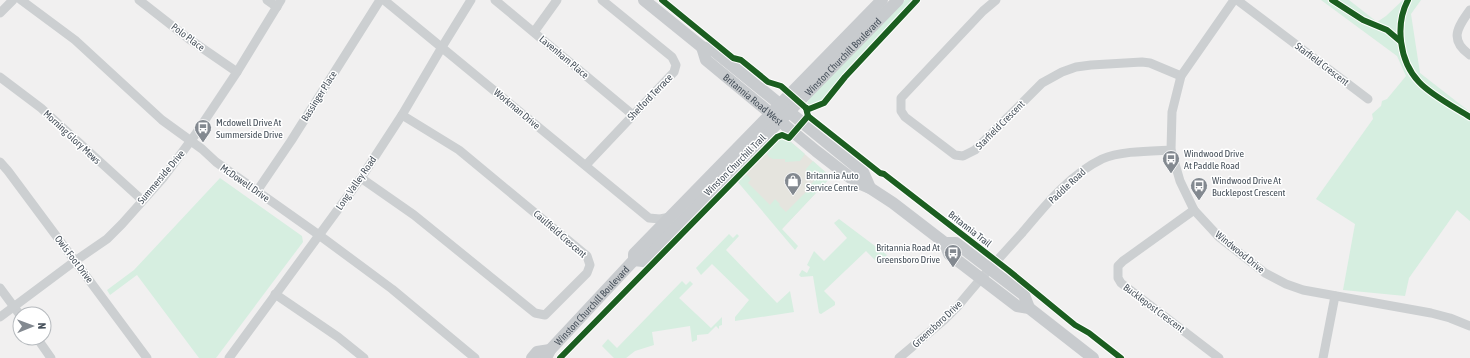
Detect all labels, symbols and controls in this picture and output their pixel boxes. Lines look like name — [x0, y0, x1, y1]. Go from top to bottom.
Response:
street label: Winston Churchill Boulevard — [803, 15, 883, 98]
street label: Polo Place — [169, 21, 207, 53]
street label: Lavenham Place — [537, 33, 591, 81]
street label: Starfield Crescent — [1293, 40, 1351, 88]
street label: Bassinger Place — [299, 69, 339, 123]
street label: Shelford Terrace — [625, 71, 675, 122]
street label: Britannia Road West — [721, 71, 785, 127]
street label: Workman Drive — [492, 87, 543, 132]
street label: Starfield Crescent — [973, 98, 1027, 152]
street label: Morning Glory Mews — [41, 108, 103, 166]
place label: Mcdowell Drive At Summerside Drive — [216, 117, 283, 140]
bus stop icon: Mcdowell Drive At Summerside Drive — [193, 118, 213, 143]
street label: Winston Churchill Trail — [702, 132, 768, 198]
street label: Summerside Drive — [135, 148, 187, 206]
place label: Windwood Drive At Paddle Road — [1184, 148, 1244, 171]
bus stop icon: Windwood Drive At Paddle Road — [1161, 149, 1181, 174]
street label: Long Valley Road — [334, 154, 379, 212]
street label: McDowell Drive — [218, 162, 272, 204]
street label: Paddle Road — [1046, 166, 1088, 206]
place label: Britannia Auto Service Centre — [806, 170, 859, 193]
shop icon: Britannia Auto Service Centre — [783, 171, 803, 196]
place label: Windwood Drive At Bucklepost Crescent — [1212, 175, 1286, 198]
bus stop icon: Windwood Drive At Bucklepost Crescent — [1189, 176, 1209, 201]
street label: Caulfield Crescent — [531, 208, 589, 260]
street label: Britannia Trail — [946, 209, 994, 249]
street label: Windwood Drive — [1213, 229, 1267, 275]
street label: Owls Foot Drive — [53, 233, 96, 285]
place label: Britannia Road At Greensboro Drive — [876, 242, 940, 265]
bus stop icon: Britannia Road At Greensboro Drive — [943, 243, 963, 268]
street label: Winston Churchill Boulevard — [552, 263, 631, 347]
street label: Bucklepost Crescent — [1121, 281, 1187, 335]
street label: Greensboro Drive — [910, 298, 964, 350]
north arrow — [12, 306, 52, 346]
text: N — [36, 322, 48, 329]

